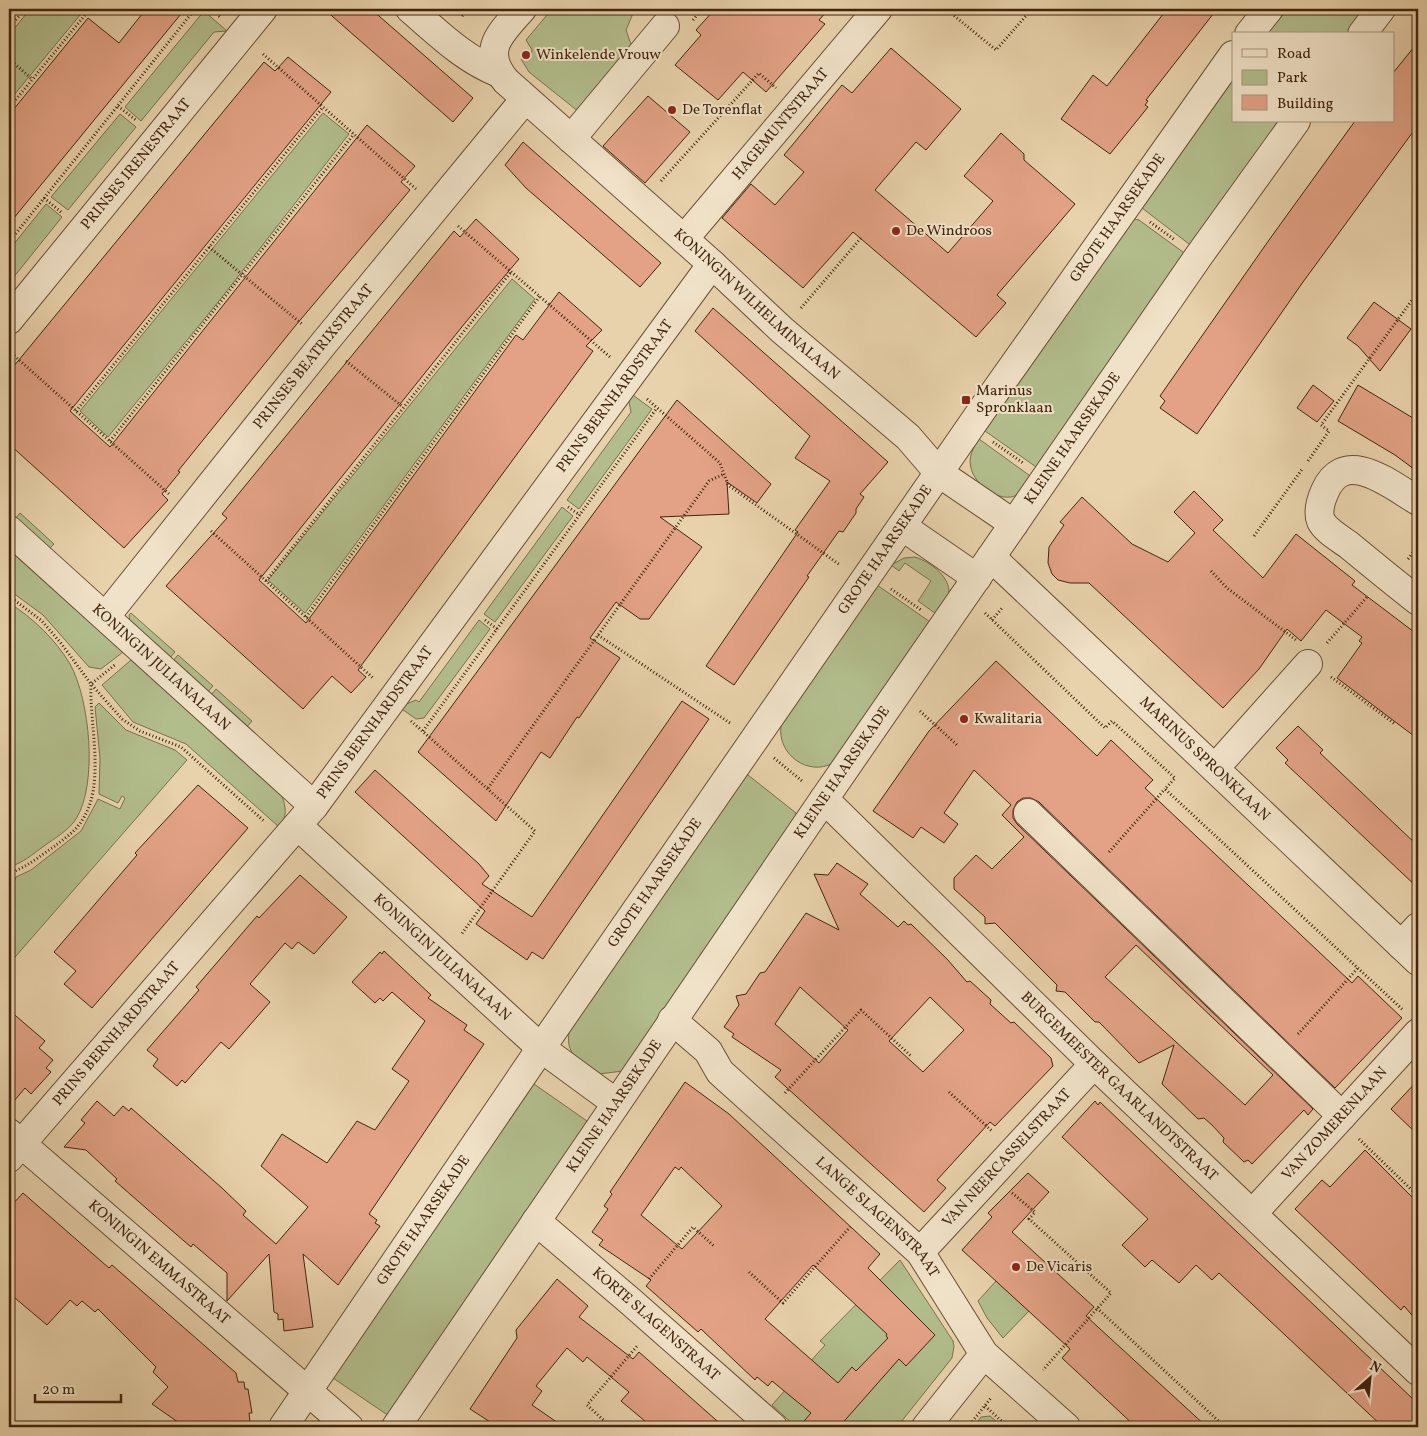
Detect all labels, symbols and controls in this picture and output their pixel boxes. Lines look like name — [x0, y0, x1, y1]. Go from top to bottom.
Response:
legend — [1232, 32, 1394, 122]
text: Road — [1277, 44, 1311, 65]
place label: Winkelende Vrouw — [536, 45, 661, 66]
marker: Winkelende Vrouw — [520, 49, 532, 61]
street label: HAGEMUNTSTRAAT — [727, 64, 834, 185]
text: Park — [1277, 68, 1308, 89]
street label: PRINSES IRENESTRAAT — [76, 94, 196, 234]
text: Building — [1277, 94, 1334, 115]
place label: De Torenflat — [682, 100, 763, 121]
marker: De Torenflat — [666, 104, 678, 116]
street label: GROTE HAARSEKADE — [1065, 150, 1170, 287]
place label: De Windroos — [906, 221, 992, 242]
street label: KONINGIN WILHELMINALAAN — [669, 224, 844, 385]
marker: De Windroos — [890, 225, 902, 237]
street label: PRINSES BEATRIXSTRAAT — [248, 280, 379, 434]
street label: PRINS BERNHARDSTRAAT — [552, 315, 678, 477]
street label: KLEINE HAARSEKADE — [1020, 368, 1126, 509]
place label: Marinus Spronklaan — [976, 381, 1053, 419]
marker: Marinus Spronklaan — [960, 394, 972, 406]
street label: GROTE HAARSEKADE — [833, 481, 937, 619]
street label: KONINGIN JULIANALAAN — [87, 599, 235, 736]
street label: PRINS BERNHARDSTRAAT — [312, 642, 438, 803]
street label: MARINUS SPRONKLAAN — [1135, 692, 1275, 826]
street label: KLEINE HAARSEKADE — [789, 702, 895, 843]
place label: Kwalitaria — [974, 709, 1042, 730]
marker: Kwalitaria — [958, 713, 970, 725]
street label: GROTE HAARSEKADE — [603, 814, 707, 952]
street label: KONINGIN JULIANALAAN — [368, 889, 516, 1026]
street label: PRINS BERNHARDSTRAAT — [48, 957, 185, 1111]
street label: BURGEMEESTER GAARLANDTSTRAAT — [1016, 987, 1223, 1187]
street label: KLEINE HAARSEKADE — [562, 1036, 667, 1177]
street label: VAN ZOMERENLAAN — [1277, 1062, 1392, 1185]
street label: VAN NEERCASSELSTRAAT — [938, 1084, 1076, 1232]
street label: GROTE HAARSEKADE — [372, 1151, 475, 1290]
street label: LANGE SLAGENSTRAAT — [810, 1152, 944, 1282]
street label: KONINGIN EMMASTRAAT — [83, 1195, 234, 1330]
place label: De Vicaris — [1026, 1257, 1092, 1278]
marker: De Vicaris — [1010, 1261, 1022, 1273]
street label: KORTE SLAGENSTRAAT — [587, 1262, 724, 1386]
north arrow — [1344, 1354, 1394, 1404]
text: N — [1366, 1357, 1384, 1379]
scale bar — [35, 1371, 121, 1403]
text: 20 m — [42, 1380, 75, 1401]

